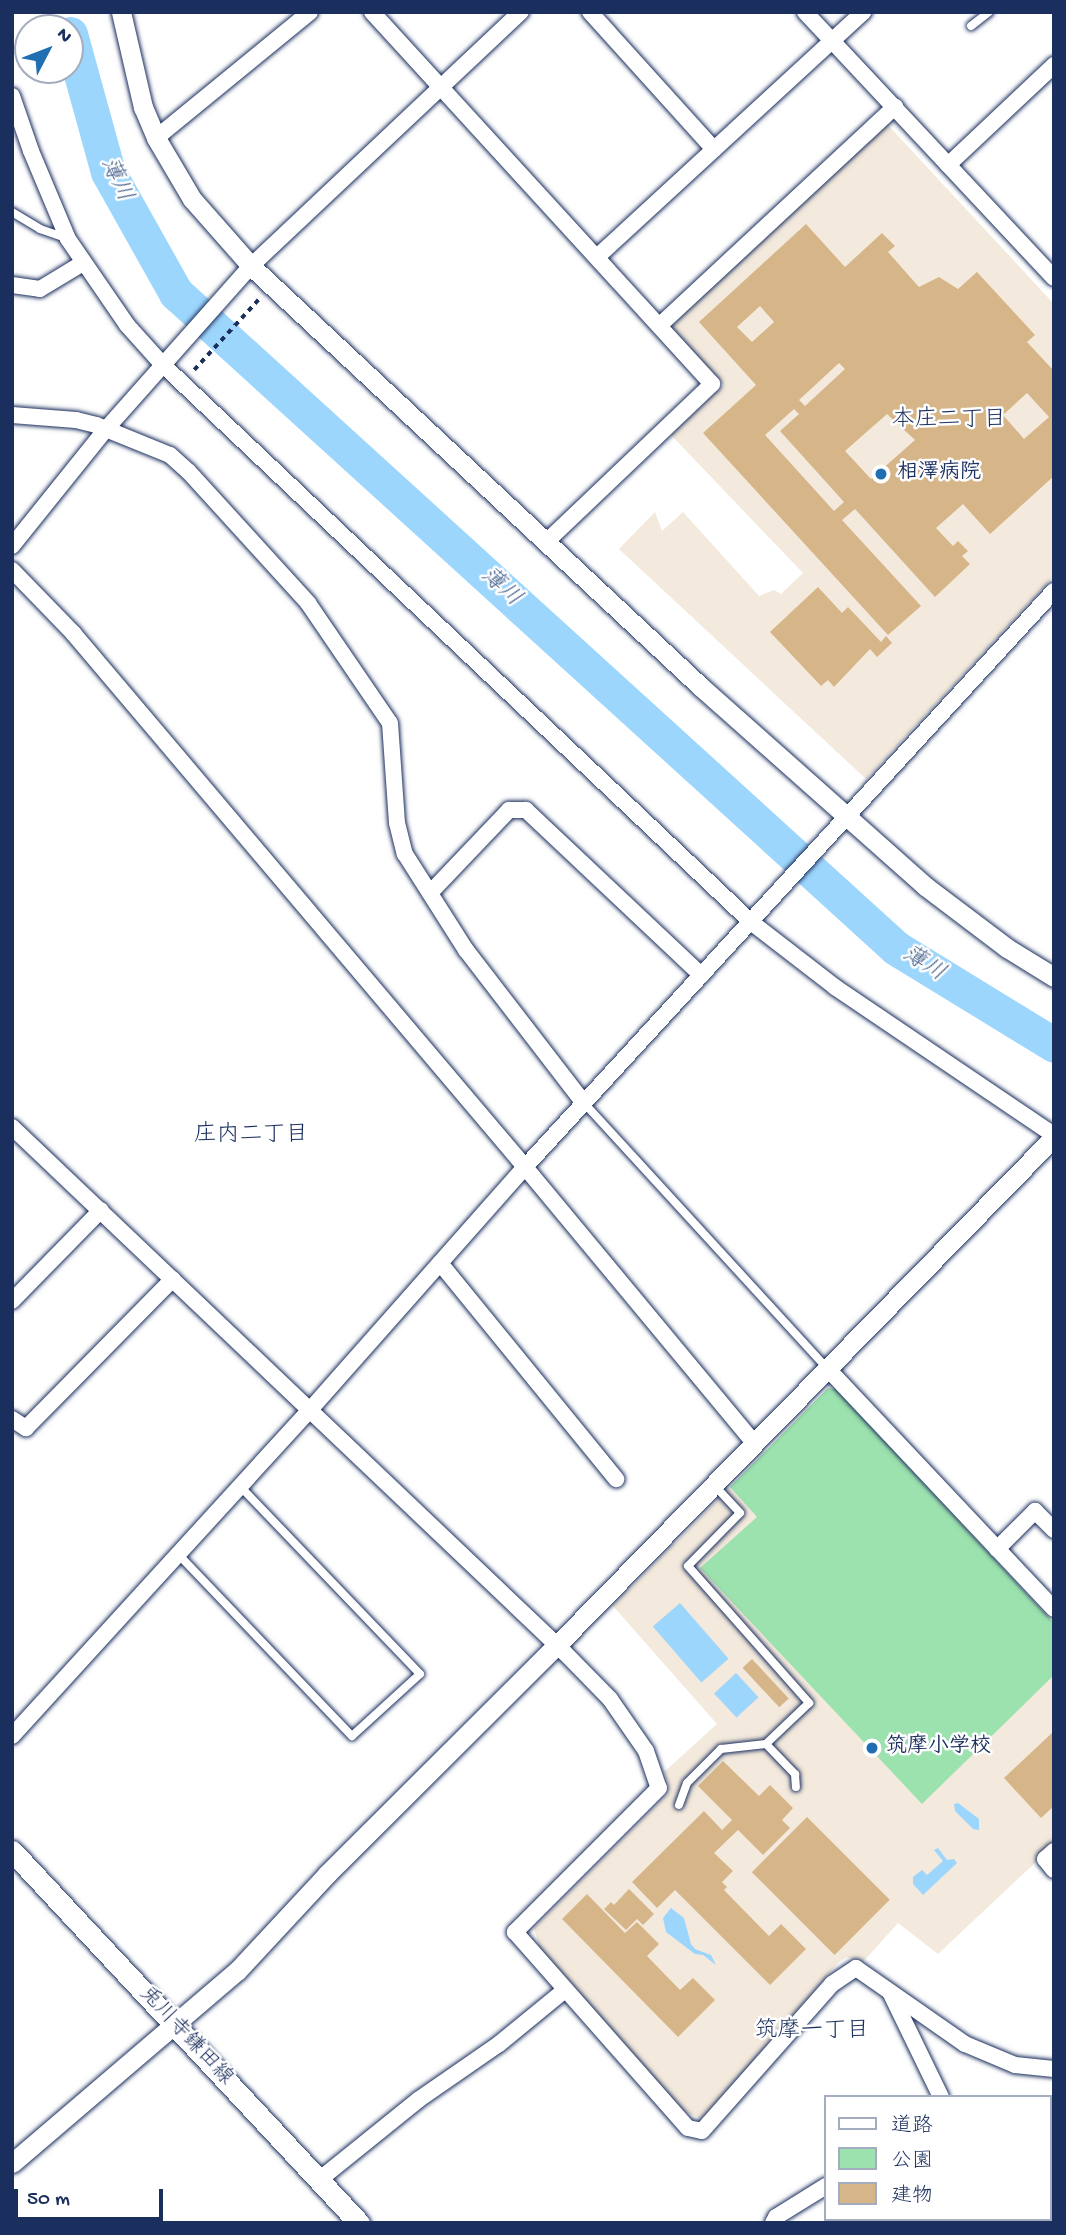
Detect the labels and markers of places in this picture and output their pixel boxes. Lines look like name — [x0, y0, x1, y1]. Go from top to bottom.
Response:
place label: 相澤病院 — [897, 461, 981, 487]
marker: 相澤病院 — [871, 464, 891, 484]
place label: 筑摩小学校 — [886, 1735, 991, 1761]
marker: 筑摩小学校 — [864, 1740, 880, 1756]

